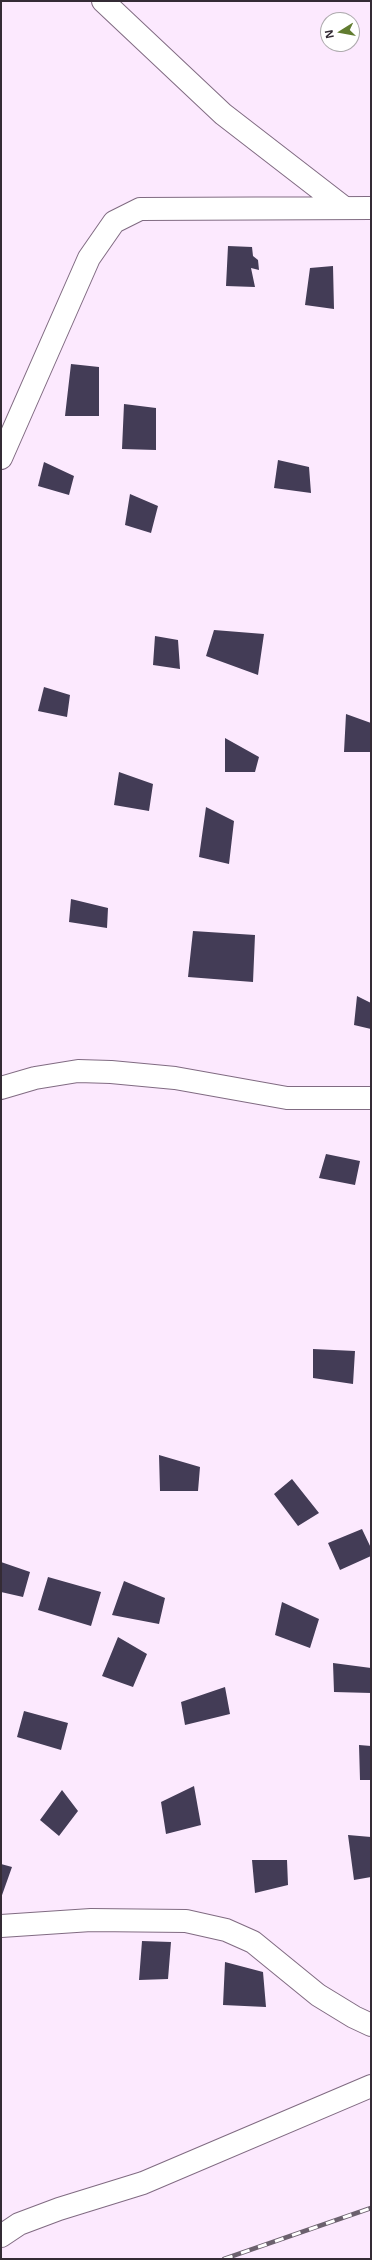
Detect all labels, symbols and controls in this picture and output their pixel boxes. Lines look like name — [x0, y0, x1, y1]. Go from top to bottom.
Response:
north arrow — [320, 12, 360, 52]
text: N — [320, 28, 337, 40]

